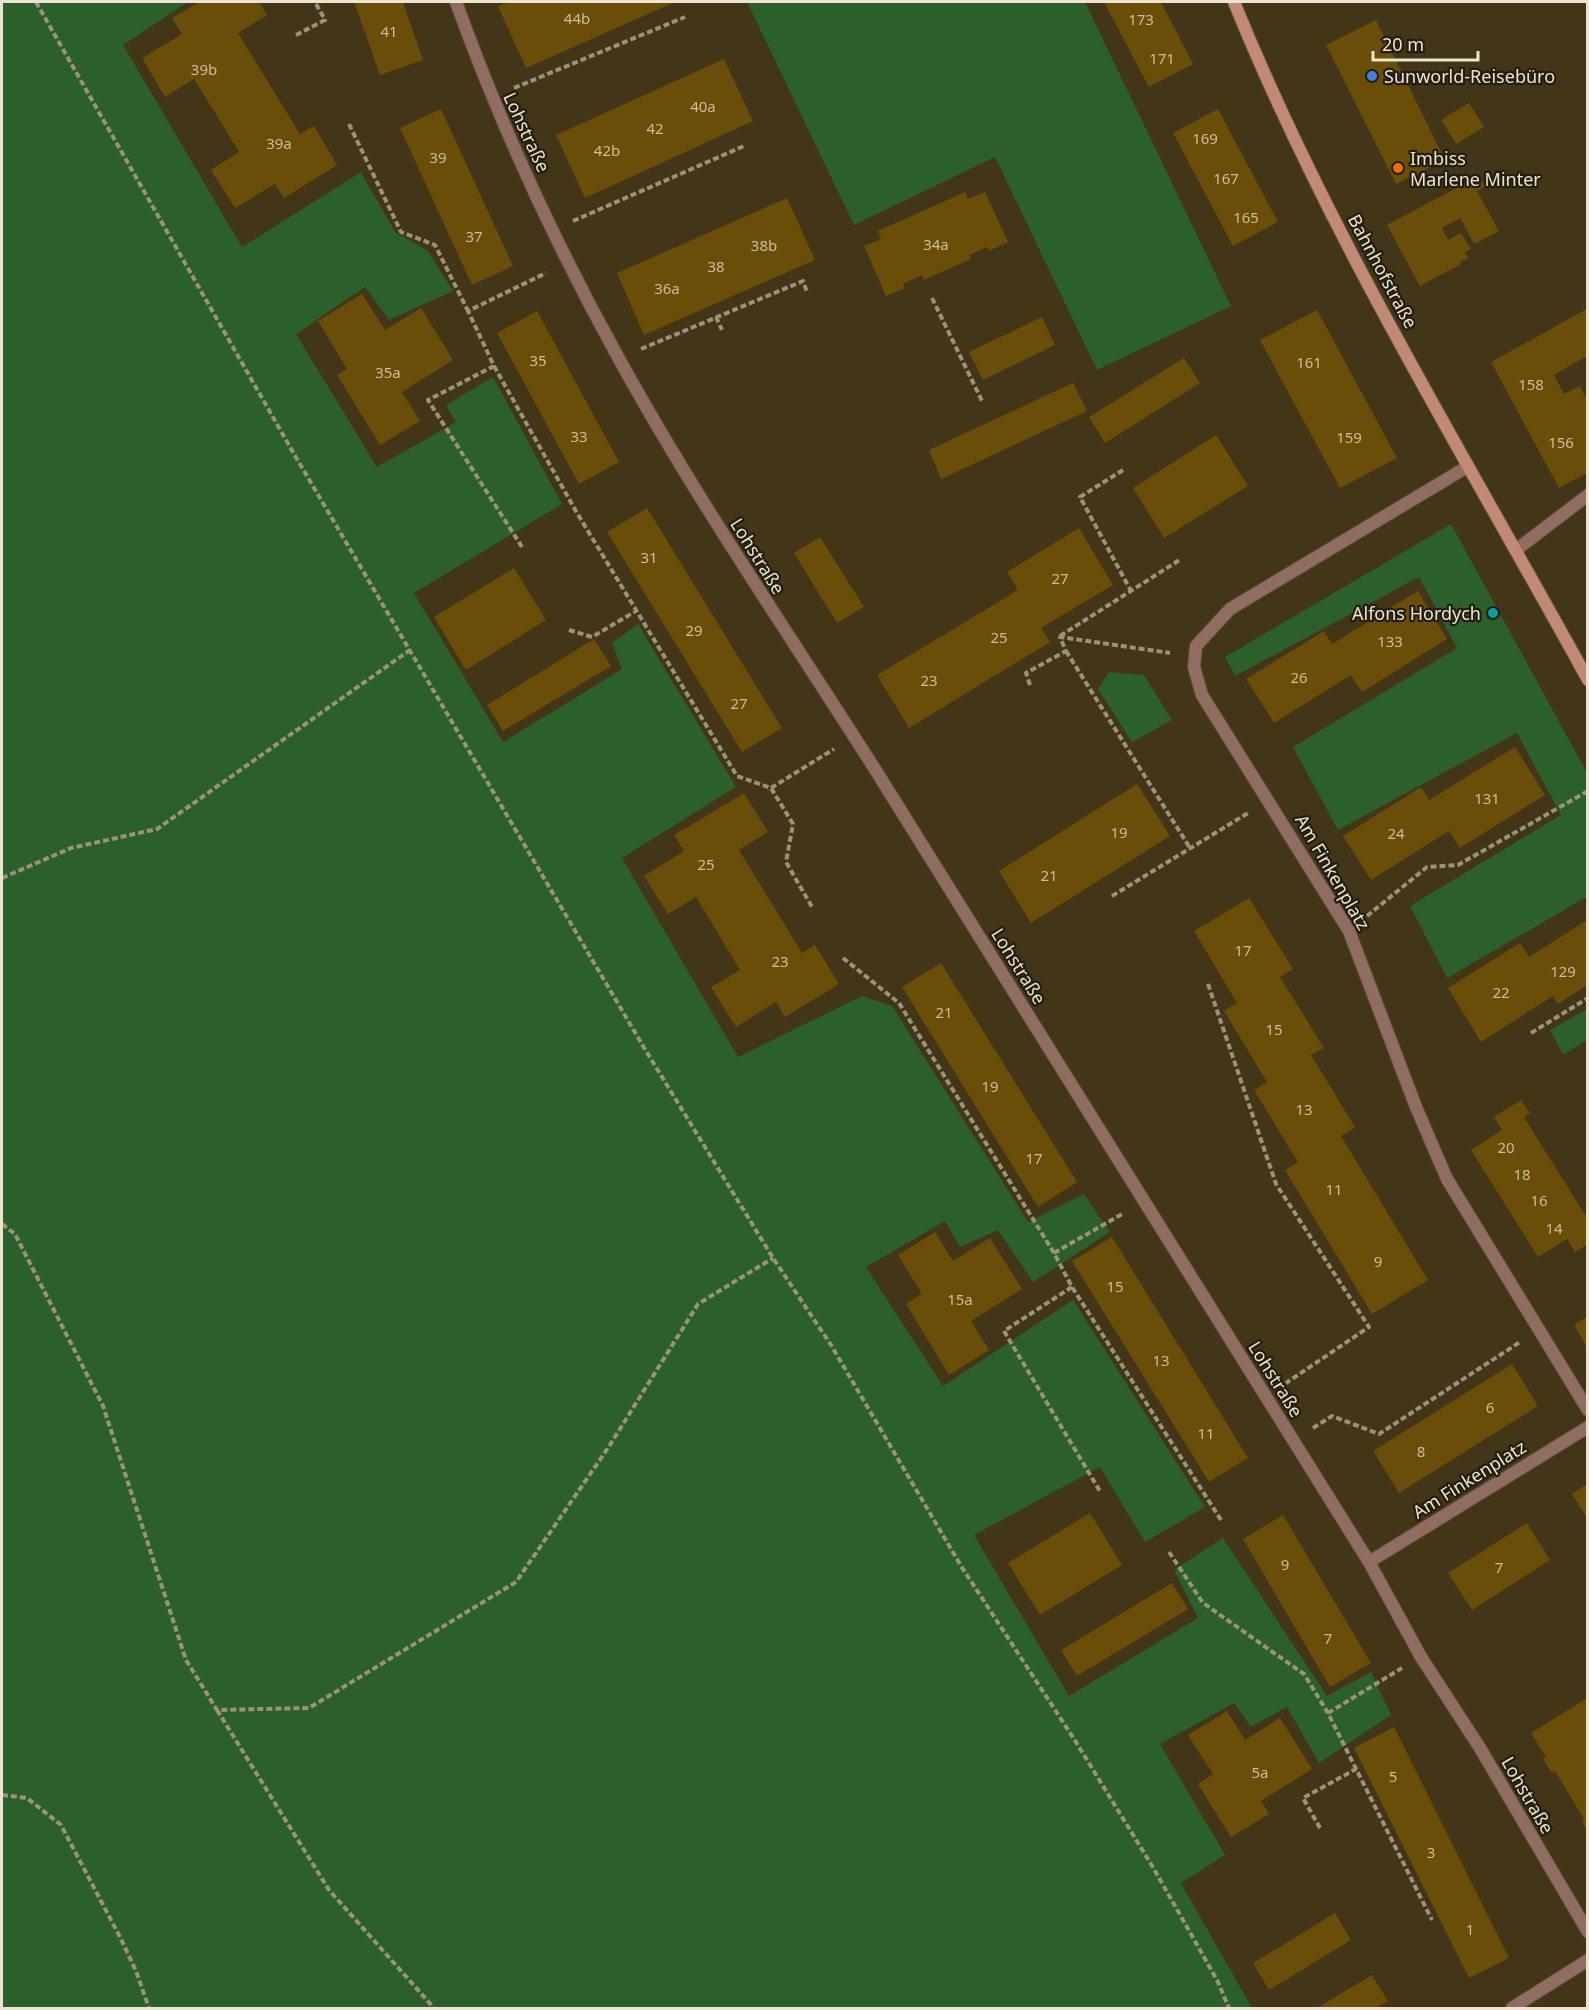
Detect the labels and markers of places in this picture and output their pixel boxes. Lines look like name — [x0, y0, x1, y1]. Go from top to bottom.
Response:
place label: Sunworld-Reisebüro — [1384, 64, 1555, 88]
marker: Sunworld-Reisebüro — [1365, 69, 1379, 83]
place label: Imbiss Marlene Minter — [1410, 146, 1541, 191]
marker: Imbiss Marlene Minter — [1391, 161, 1405, 175]
place label: Alfons Hordych — [1352, 601, 1481, 625]
marker: Alfons Hordych — [1486, 606, 1500, 620]

